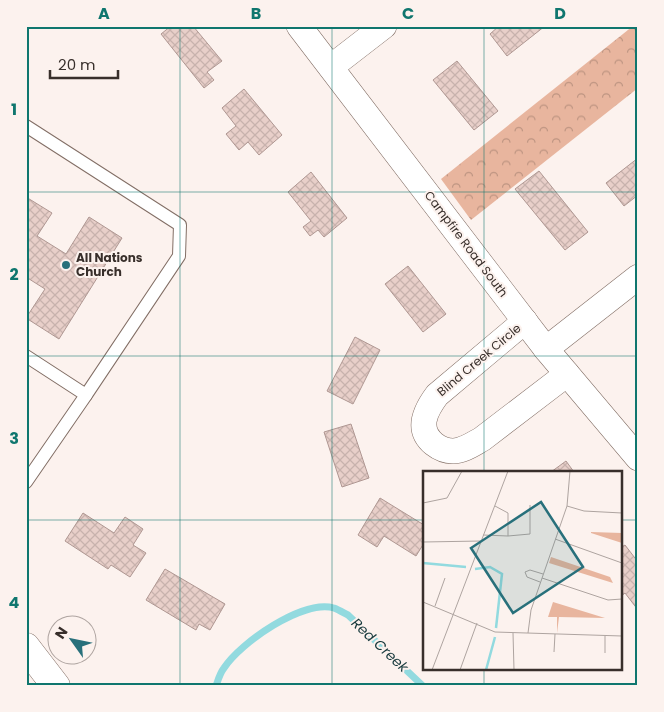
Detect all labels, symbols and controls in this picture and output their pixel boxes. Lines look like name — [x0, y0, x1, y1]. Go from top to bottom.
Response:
text: A — [98, 2, 110, 25]
text: B — [251, 2, 261, 25]
text: C — [402, 2, 414, 25]
text: D — [554, 2, 566, 25]
scale bar — [50, 48, 118, 80]
text: 20 m — [58, 54, 96, 75]
text: 1 — [11, 98, 17, 121]
street label: Campfire Road South — [421, 187, 512, 300]
place label: All Nations Church — [76, 249, 143, 280]
marker: All Nations Church — [60, 259, 72, 271]
text: 2 — [9, 263, 19, 286]
street label: Blind Creek Circle — [433, 319, 524, 400]
text: 3 — [9, 427, 19, 450]
inset map — [423, 471, 622, 670]
text: 4 — [9, 591, 20, 614]
water label: Red Creek — [347, 613, 414, 677]
north arrow — [48, 614, 98, 664]
text: N — [50, 623, 72, 643]

